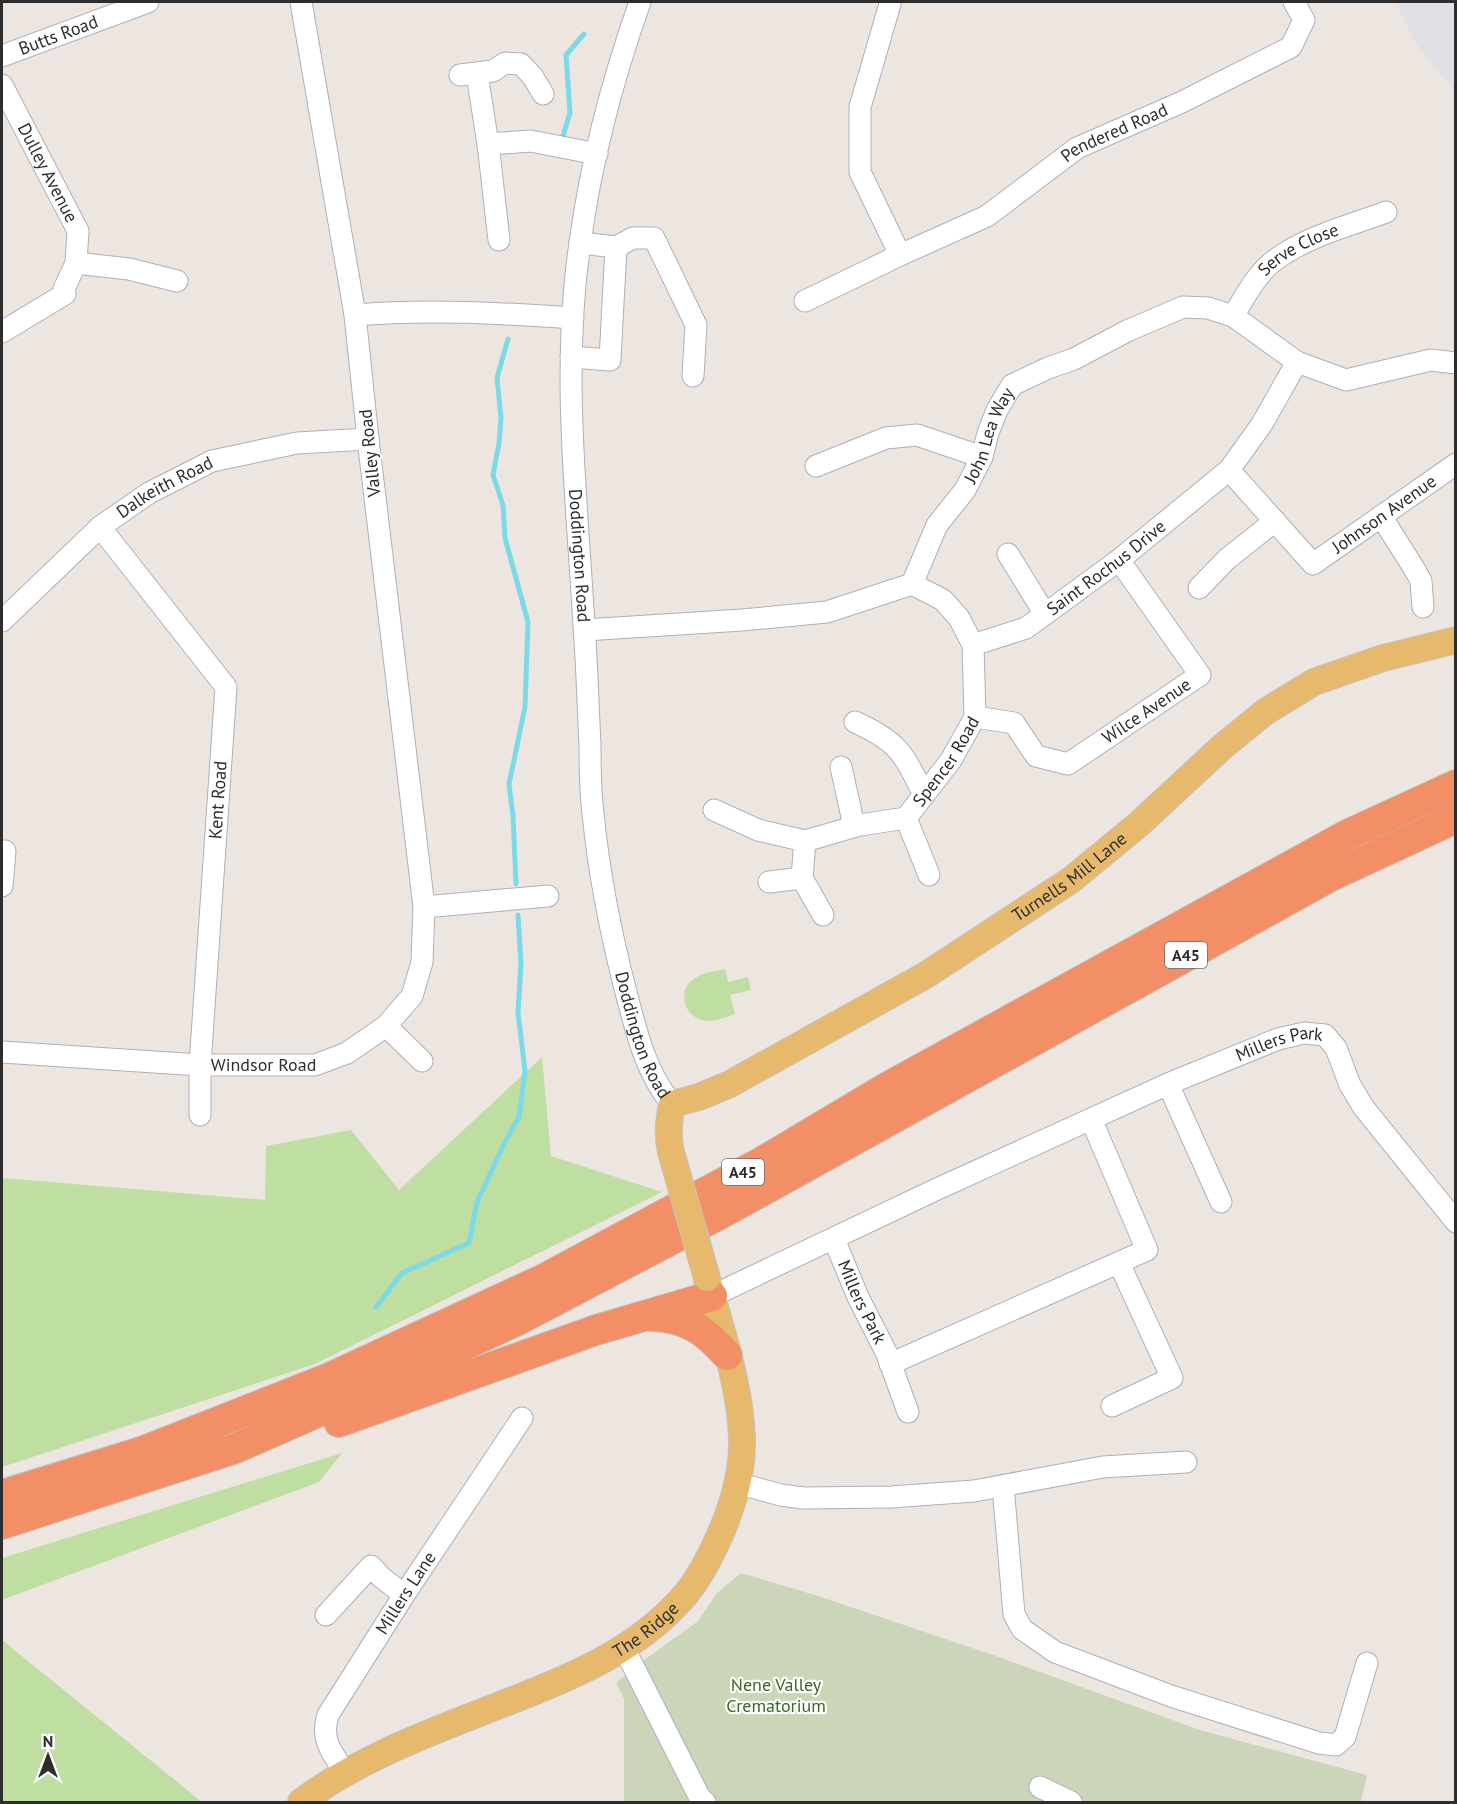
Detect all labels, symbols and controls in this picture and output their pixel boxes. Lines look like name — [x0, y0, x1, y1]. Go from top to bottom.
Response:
street label: Butts Road — [15, 10, 101, 60]
street label: Pendered Road — [1056, 98, 1171, 167]
street label: Dulley Avenue — [13, 119, 84, 226]
street label: Serve Close — [1252, 218, 1341, 281]
street label: John Lea Way — [958, 383, 1019, 488]
street label: Valley Road — [353, 408, 386, 499]
street label: Dalkeith Road — [112, 451, 217, 523]
street label: Johnson Avenue — [1326, 469, 1441, 559]
street label: Doddington Road — [564, 488, 596, 623]
street label: Saint Rochus Drive — [1042, 515, 1170, 620]
street label: Wilce Avenue — [1098, 672, 1195, 749]
street label: Spencer Road — [907, 712, 984, 811]
street label: Kent Road — [203, 760, 232, 840]
street label: Turnells Mill Lane — [1007, 827, 1131, 927]
road number: A45 — [1165, 942, 1207, 968]
street label: Doddington Road — [610, 969, 676, 1103]
street label: Millers Park — [1232, 1020, 1324, 1066]
street label: Windsor Road — [211, 1053, 316, 1076]
road number: A45 — [722, 1159, 764, 1185]
street label: Millers Park — [833, 1256, 892, 1348]
street label: Millers Lane — [370, 1547, 441, 1638]
street label: The Ridge — [608, 1597, 684, 1663]
park label: Nene Valley Crematorium — [726, 1673, 826, 1717]
north arrow — [18, 1726, 78, 1786]
text: N — [43, 1731, 53, 1751]

